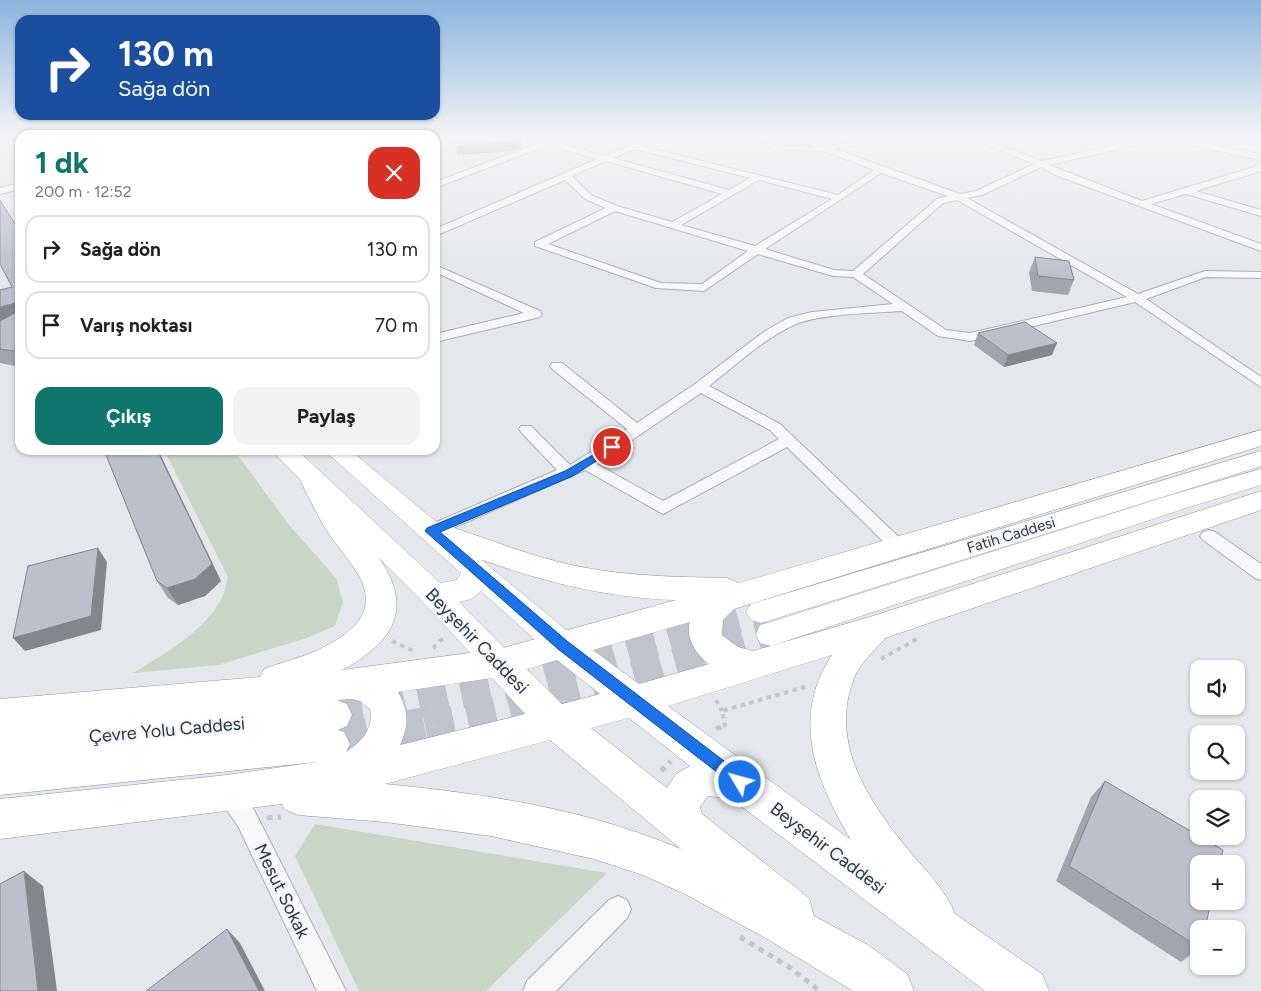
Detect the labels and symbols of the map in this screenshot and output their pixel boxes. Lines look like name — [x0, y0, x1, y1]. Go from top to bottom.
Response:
pin — [591, 426, 633, 468]
street label: Fatih Caddesi — [965, 513, 1057, 557]
street label: Beyşehir Caddesi — [421, 583, 533, 699]
street label: Çevre Yolu Caddesi — [88, 712, 246, 748]
position arrow — [713, 755, 765, 807]
street label: Beyşehir Caddesi — [766, 797, 890, 899]
street label: Mesut Sokak — [250, 840, 315, 942]

